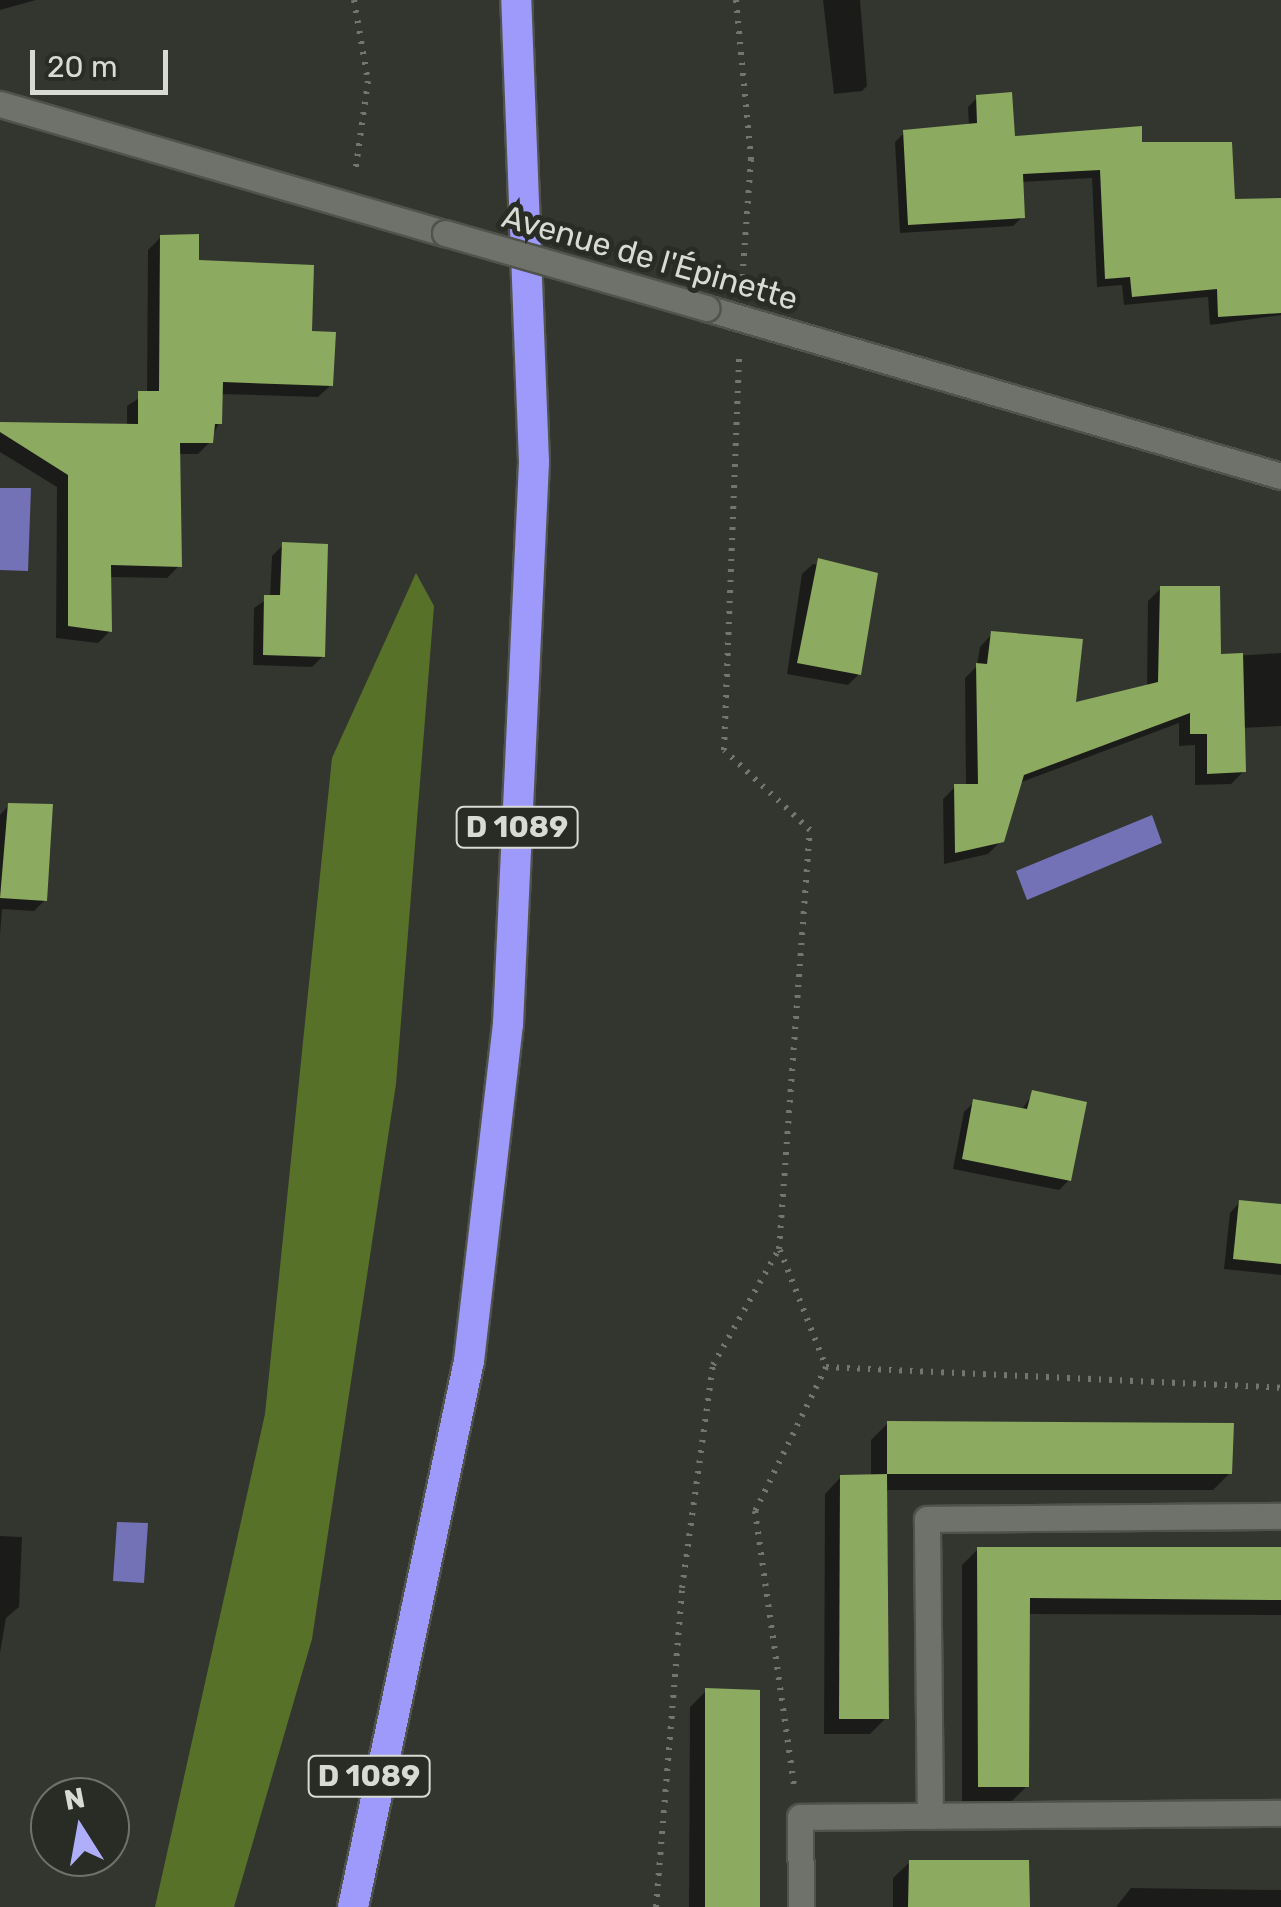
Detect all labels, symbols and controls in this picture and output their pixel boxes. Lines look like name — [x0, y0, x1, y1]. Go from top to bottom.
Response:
scale bar — [35, 30, 172, 92]
text: 20 m — [47, 49, 118, 85]
street label: Avenue de l'Épinette — [498, 197, 802, 319]
road number: D 1089 — [454, 802, 580, 852]
road number: D 1089 — [306, 1751, 432, 1801]
north arrow — [30, 1777, 130, 1877]
text: N — [62, 1781, 88, 1817]

